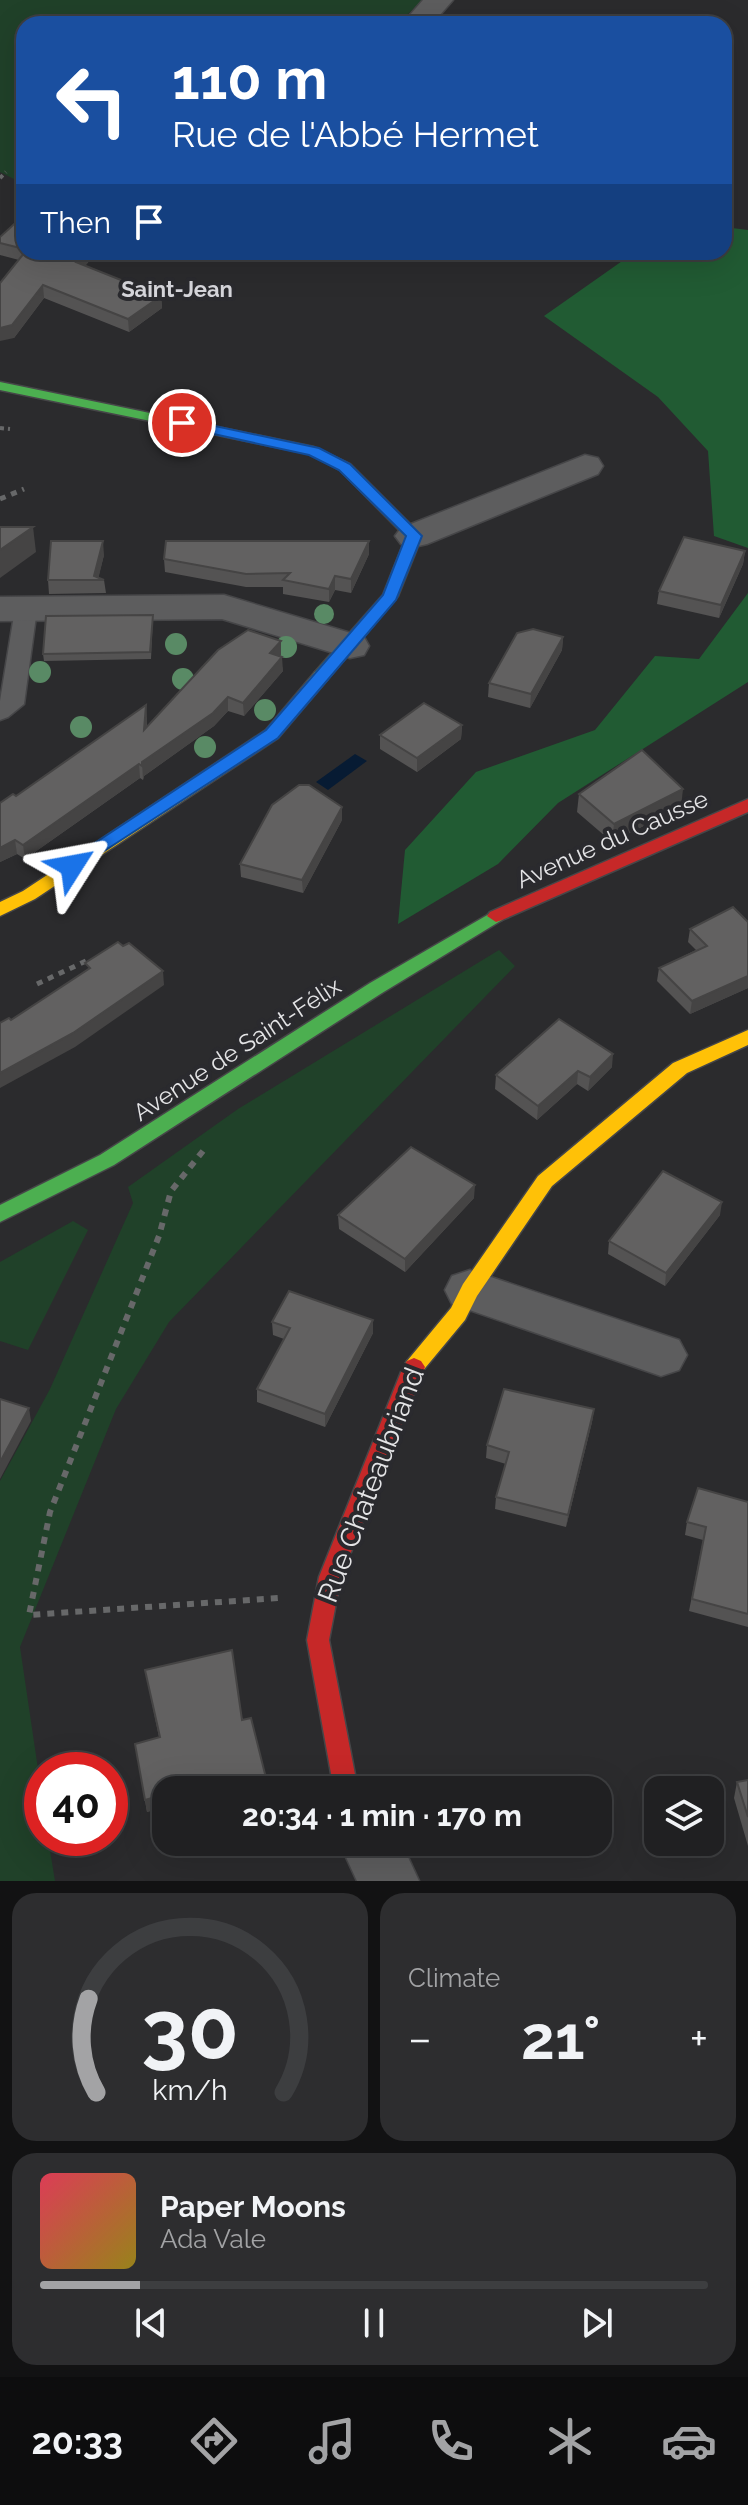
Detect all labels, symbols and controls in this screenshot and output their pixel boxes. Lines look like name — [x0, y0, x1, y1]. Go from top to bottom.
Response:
text: 110 m — [172, 46, 327, 112]
icon: left — [40, 48, 144, 152]
text: Rue de l'Abbé Hermet — [172, 113, 539, 155]
icon: arrive — [127, 200, 171, 244]
text: Then — [40, 205, 111, 240]
district label: Saint-Jean — [121, 276, 233, 302]
pin — [148, 389, 216, 457]
icon: arrive — [160, 401, 204, 445]
street label: Avenue du Causse — [512, 784, 712, 894]
position arrow — [30, 824, 114, 908]
street label: Avenue de Saint-Félix — [128, 971, 346, 1127]
street label: Rue Chateaubriand — [311, 1363, 431, 1607]
speed limit sign: 40 — [24, 1752, 128, 1856]
map controls — [644, 1776, 724, 1856]
button: layers — [644, 1776, 724, 1856]
text: 20:34 · 1 min · 170 m — [242, 1798, 522, 1833]
text: Climate — [408, 1963, 500, 1993]
text: 30 — [141, 1981, 239, 2078]
text: 21° — [521, 2003, 600, 2073]
text: − — [408, 2013, 432, 2064]
text: + — [690, 2013, 708, 2064]
text: km/h — [152, 2073, 228, 2107]
text: Paper Moons — [160, 2189, 346, 2224]
text: Ada Vale — [160, 2224, 266, 2254]
icon: previous — [129, 2301, 173, 2345]
icon: pause — [352, 2301, 396, 2345]
icon: next — [575, 2301, 619, 2345]
icon: directions — [186, 2413, 242, 2469]
icon: music — [304, 2413, 360, 2469]
icon: phone — [423, 2413, 479, 2469]
icon: climate — [542, 2413, 598, 2469]
icon: car — [661, 2413, 717, 2469]
text: 20:33 — [31, 2420, 123, 2462]

